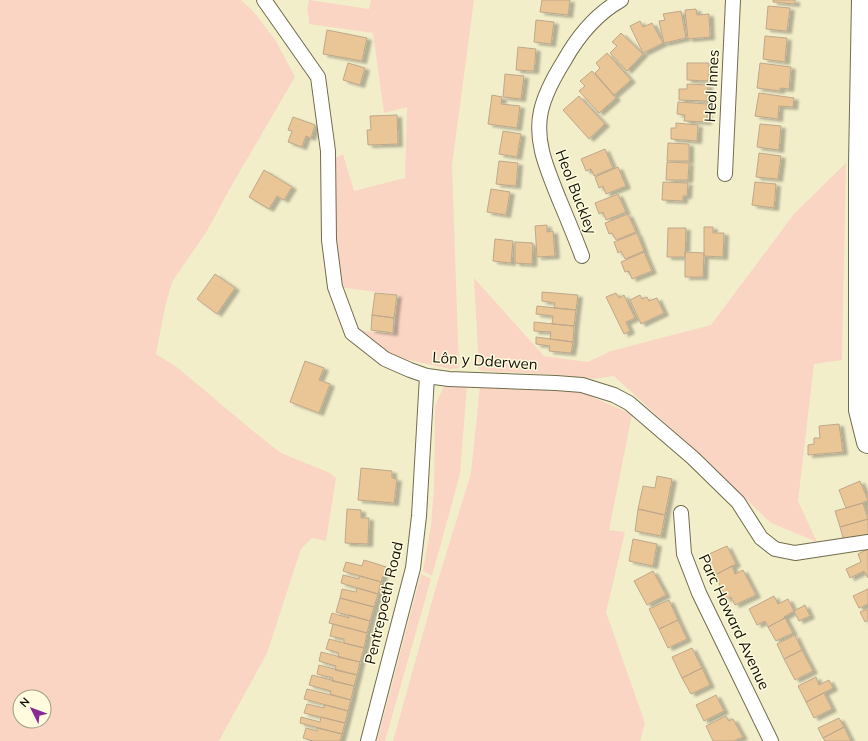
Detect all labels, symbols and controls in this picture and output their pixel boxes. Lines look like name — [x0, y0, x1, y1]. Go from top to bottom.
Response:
street label: Heol Innes — [700, 49, 723, 123]
street label: Heol Buckley — [552, 147, 601, 237]
street label: Lôn y Dderwen — [432, 347, 538, 374]
street label: Pentrepoeth Road — [360, 540, 407, 666]
street label: Parc Howard Avenue — [695, 551, 774, 693]
north arrow — [12, 689, 52, 729]
text: N — [17, 695, 33, 710]

